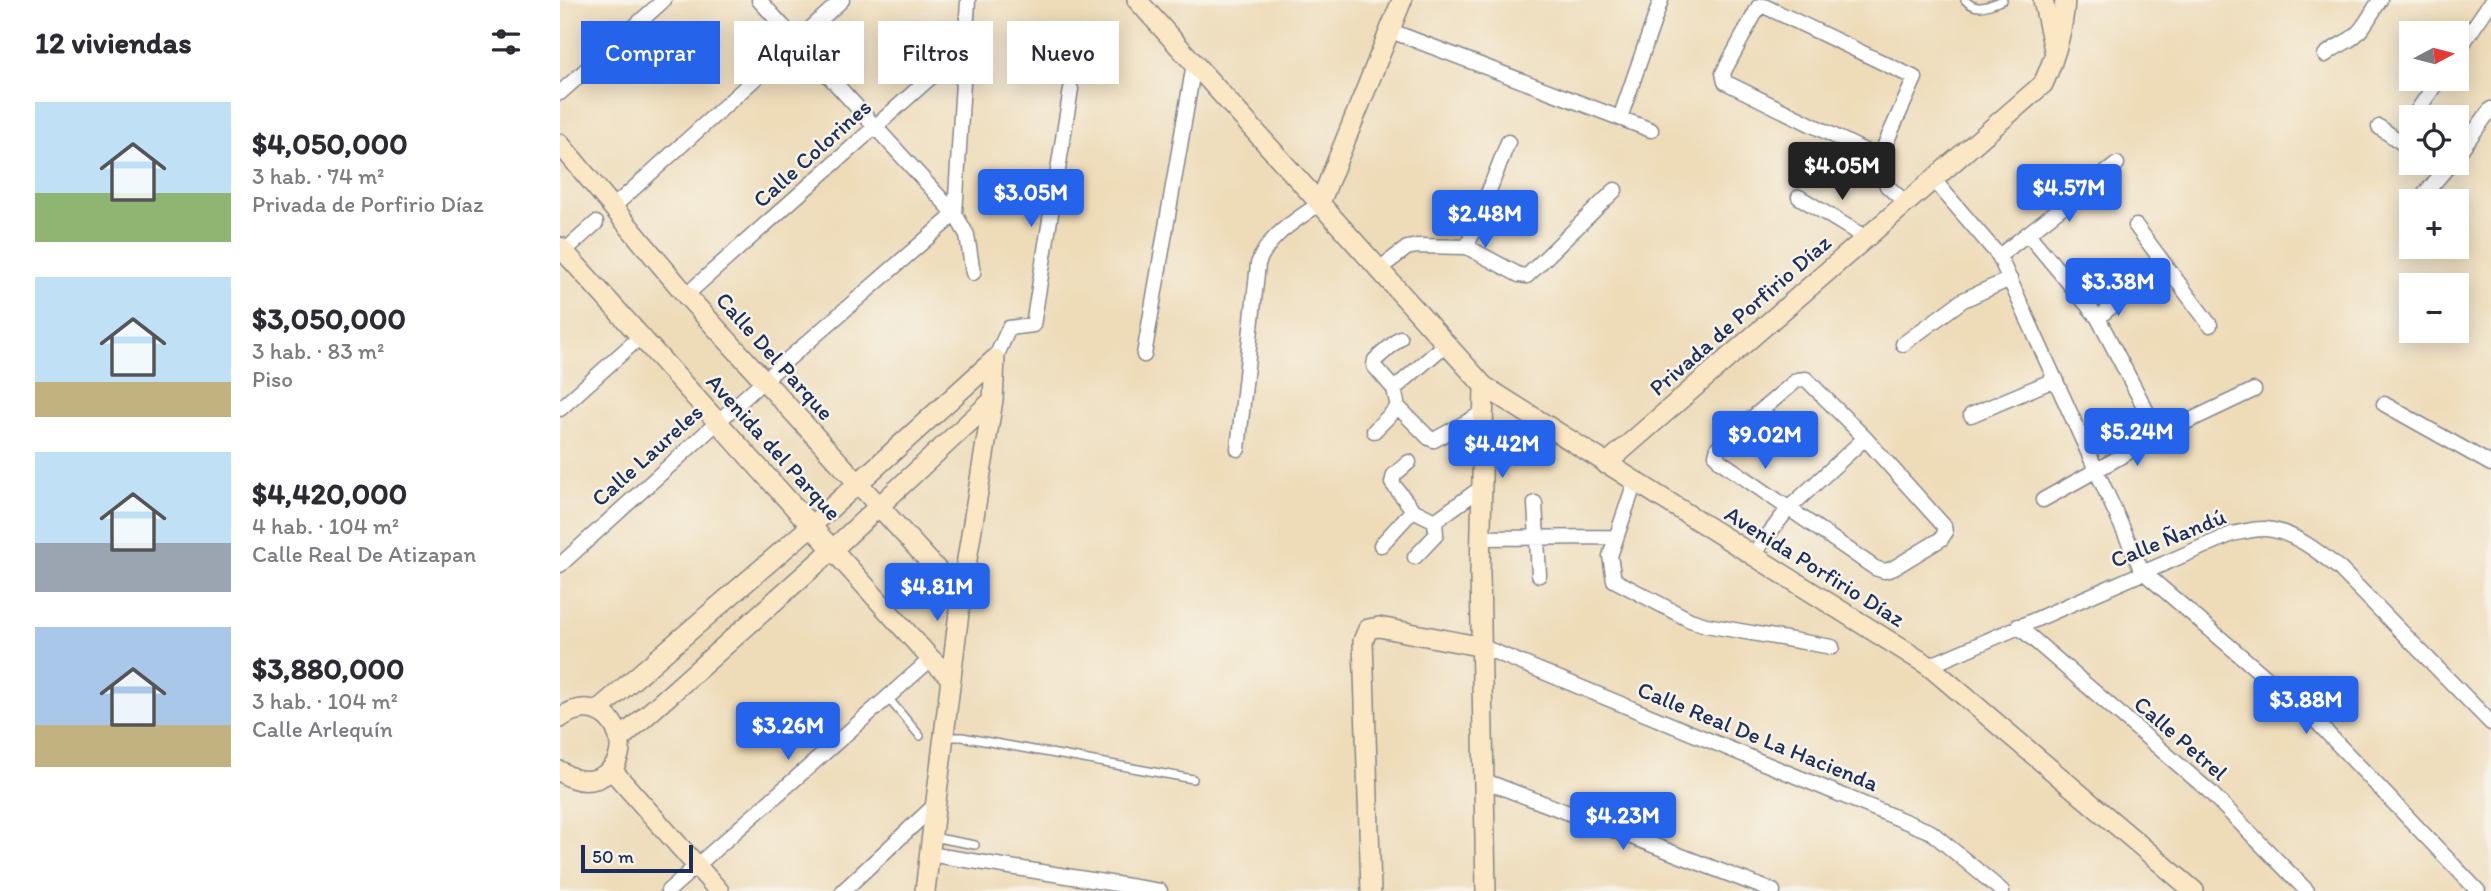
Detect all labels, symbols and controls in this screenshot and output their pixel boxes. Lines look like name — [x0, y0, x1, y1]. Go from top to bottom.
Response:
chip: Comprar — [581, 21, 720, 84]
chip: Alquilar — [734, 21, 864, 84]
chip: Filtros — [878, 21, 993, 84]
chip: Nuevo — [1007, 21, 1119, 84]
north arrow — [2399, 21, 2469, 91]
map controls — [2399, 21, 2469, 343]
icon: filters — [487, 23, 525, 61]
text: 12 viviendas — [35, 24, 192, 61]
street label: Calle Colorines — [747, 93, 877, 213]
button: locate — [2399, 105, 2469, 175]
text: $4,050,000 — [252, 125, 408, 162]
icon: home — [91, 130, 175, 214]
pin: $4.05M — [1785, 142, 1899, 202]
text: $4.05M — [1804, 151, 1880, 179]
text: 3 hab. · 74 m² — [252, 162, 384, 190]
pin: $4.57M — [2012, 164, 2126, 224]
pin: $3.05M — [974, 170, 1088, 229]
text: $4.57M — [2033, 173, 2105, 201]
text: $3.05M — [994, 178, 1068, 206]
button: + — [2399, 189, 2469, 259]
text: Privada de Porfirio Díaz — [252, 190, 484, 218]
pin: $2.48M — [1428, 190, 1542, 250]
text: $2.48M — [1448, 199, 1522, 227]
street label: Privada de Porfirio Díaz — [1643, 228, 1837, 402]
pin: $3.38M — [2061, 258, 2175, 318]
text: $3.38M — [2081, 267, 2155, 295]
button: − — [2399, 273, 2469, 343]
street label: Calle Del Parque — [710, 286, 840, 426]
text: $3,050,000 — [252, 300, 406, 337]
icon: home — [91, 305, 175, 389]
text: 3 hab. · 83 m² — [252, 337, 384, 365]
text: Piso — [252, 365, 293, 393]
street label: Avenida del Parque — [701, 368, 847, 526]
street label: Calle Laureles — [586, 398, 708, 512]
pin: $5.24M — [2080, 408, 2194, 468]
pin: $9.02M — [1708, 412, 1822, 471]
text: $5.24M — [2100, 417, 2174, 445]
pin: $4.42M — [1445, 420, 1559, 480]
text: $9.02M — [1728, 420, 1802, 448]
text: $4.42M — [1464, 429, 1540, 457]
text: $4,420,000 — [252, 475, 407, 512]
icon: home — [91, 480, 175, 564]
street label: Avenida Porfirio Díaz — [1720, 499, 1910, 633]
street label: Calle Ñandú — [2106, 502, 2230, 574]
text: 4 hab. · 104 m² — [252, 512, 399, 540]
text: Calle Real De Atizapan — [252, 540, 476, 568]
pin: $4.81M — [880, 564, 994, 623]
text: $4.81M — [901, 572, 973, 600]
text: $3,880,000 — [252, 650, 405, 687]
icon: home — [91, 655, 175, 739]
street label: Calle Real De La Hacienda — [1633, 675, 1883, 797]
pin: $3.88M — [2249, 676, 2363, 736]
text: $3.88M — [2269, 685, 2343, 713]
text: 3 hab. · 104 m² — [252, 687, 398, 715]
street label: Calle Petrel — [2128, 690, 2234, 787]
pin: $3.26M — [731, 702, 845, 762]
text: $3.26M — [752, 711, 824, 739]
text: Calle Arlequín — [252, 715, 393, 743]
pin: $4.23M — [1566, 792, 1680, 852]
text: $4.23M — [1586, 801, 1660, 829]
scale bar — [581, 842, 693, 874]
text: 50 m — [592, 845, 634, 868]

